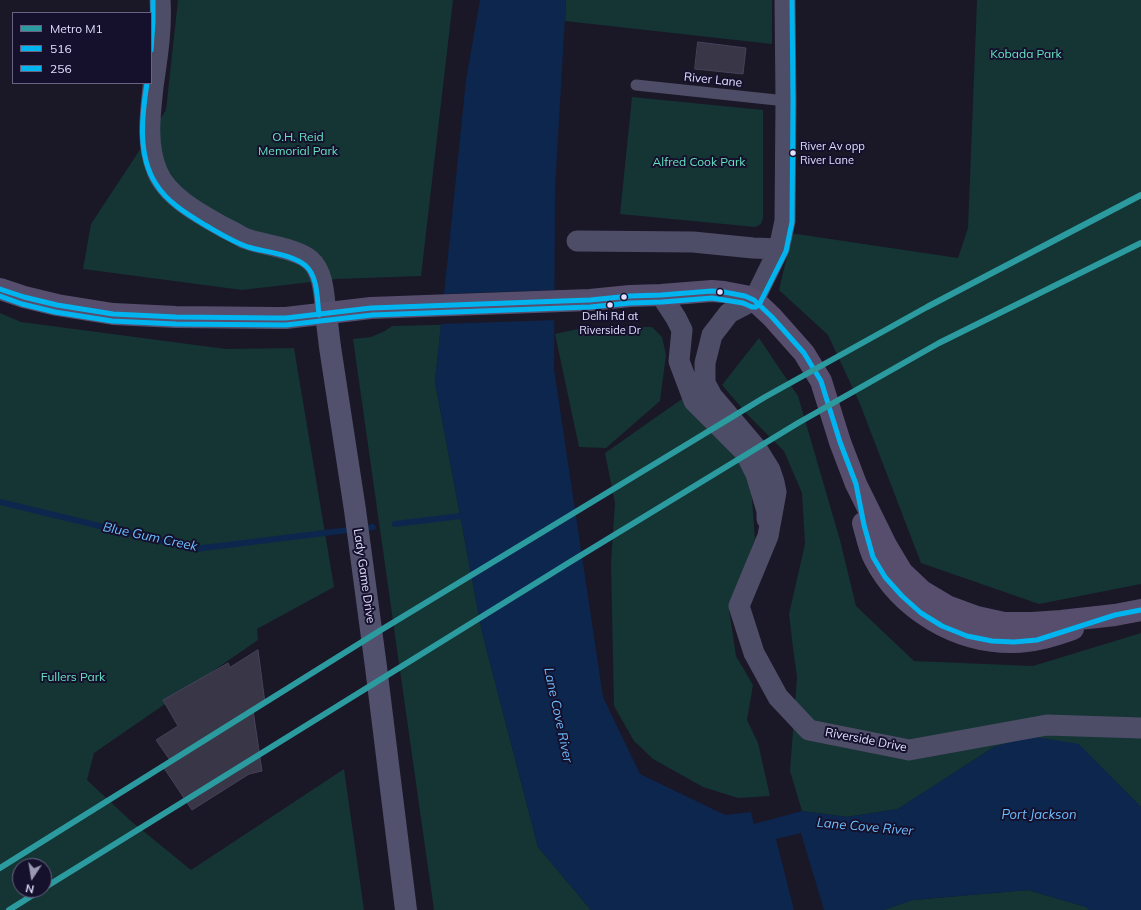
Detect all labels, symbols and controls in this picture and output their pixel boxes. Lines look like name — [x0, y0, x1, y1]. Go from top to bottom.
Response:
legend — [12, 12, 152, 84]
text: Metro M1 — [50, 21, 103, 36]
text: 516 — [50, 41, 72, 56]
park label: Kobada Park — [990, 47, 1062, 61]
text: 256 — [50, 61, 72, 76]
street label: River Lane — [683, 70, 743, 90]
park label: O.H. Reid Memorial Park — [258, 130, 338, 158]
place label: River Av opp River Lane — [800, 140, 865, 166]
marker: River Av opp River Lane — [788, 148, 798, 158]
park label: Alfred Cook Park — [653, 155, 745, 169]
unlabelled marker — [715, 287, 725, 297]
unlabelled marker — [619, 292, 629, 302]
marker: Delhi Rd at Riverside Dr — [605, 300, 615, 310]
place label: Delhi Rd at Riverside Dr — [579, 310, 641, 336]
water label: Blue Gum Creek — [101, 519, 199, 555]
street label: Lady Game Drive — [350, 528, 378, 624]
water label: Lane Cove River — [540, 666, 576, 764]
park label: Fullers Park — [41, 670, 105, 684]
street label: Riverside Drive — [824, 725, 908, 755]
water label: Port Jackson — [1001, 807, 1077, 823]
water label: Lane Cove River — [816, 815, 914, 839]
north arrow — [12, 858, 52, 898]
text: N — [24, 881, 35, 896]

